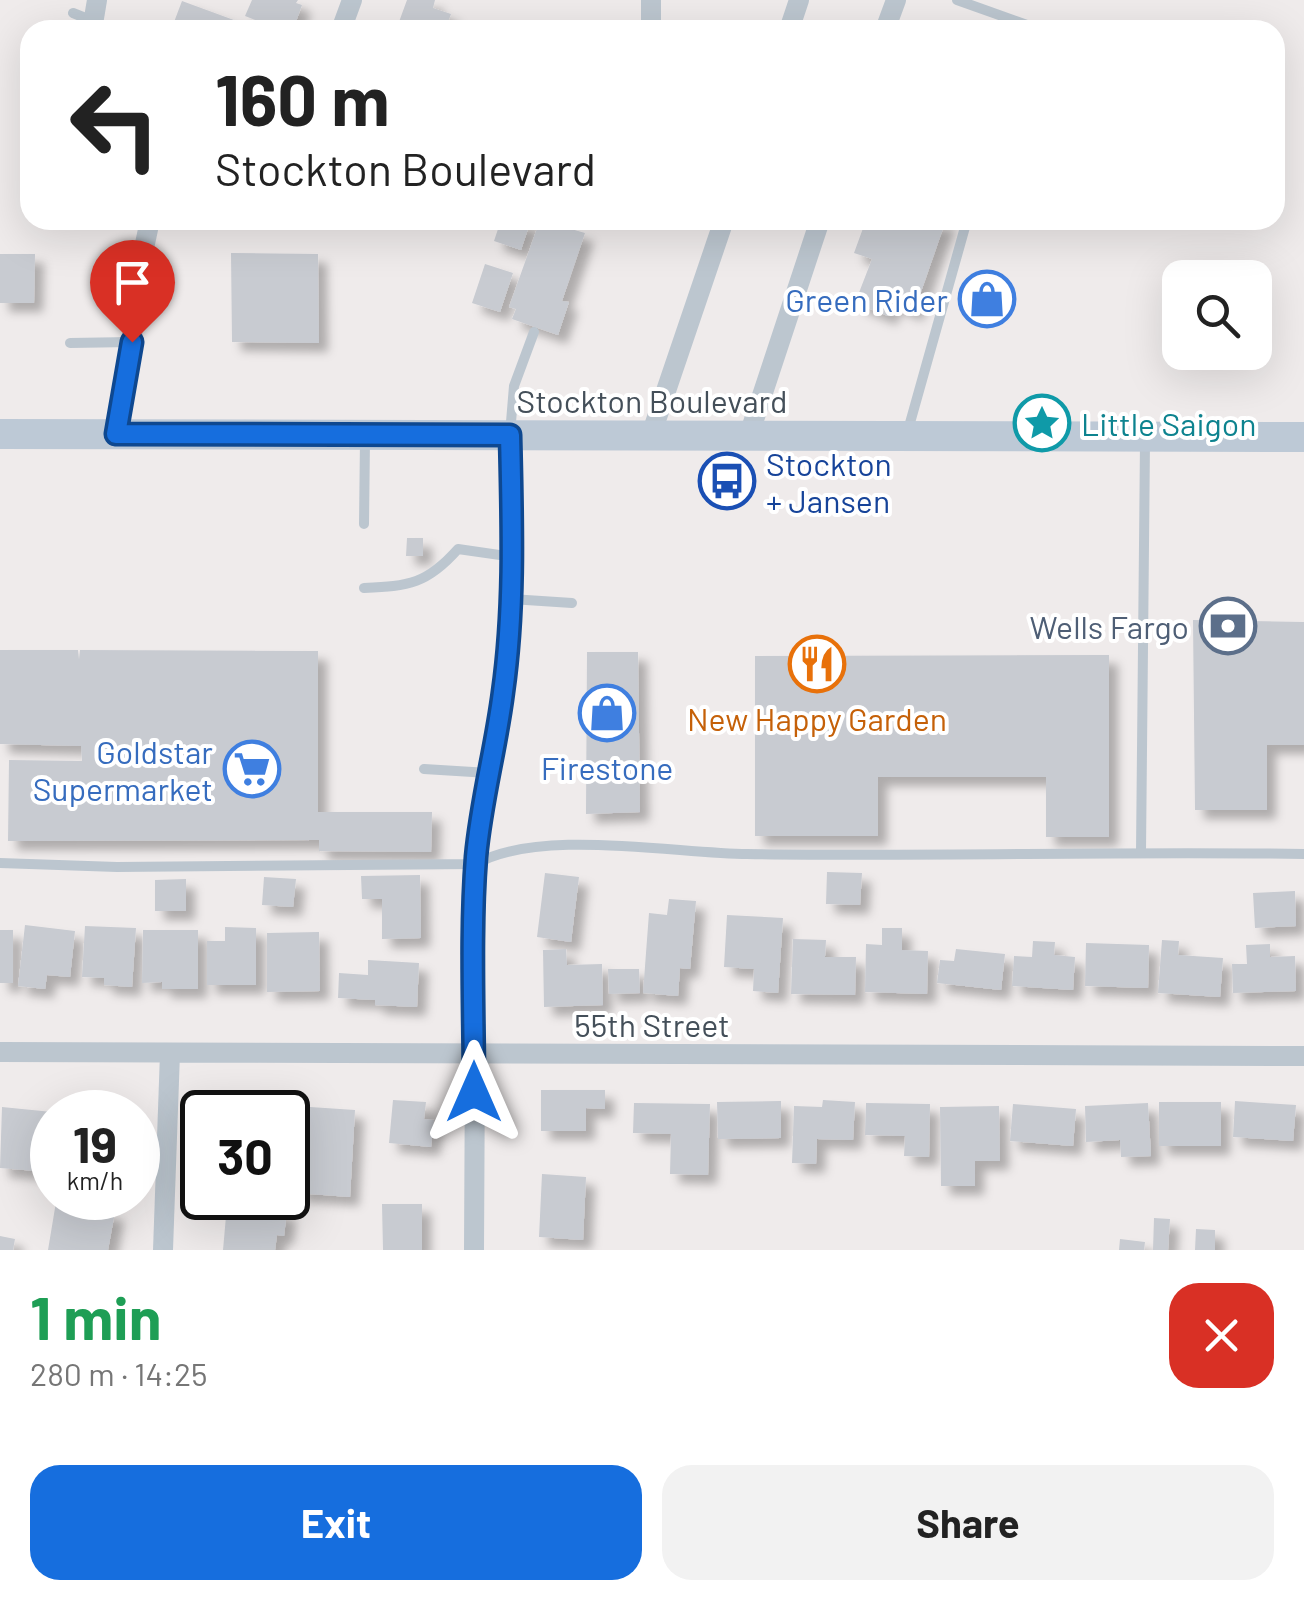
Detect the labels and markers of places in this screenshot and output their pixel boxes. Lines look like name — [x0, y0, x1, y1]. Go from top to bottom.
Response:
pin — [90, 240, 175, 343]
shop icon: Green Rider — [957, 269, 1017, 329]
place label: Green Rider — [785, 280, 948, 318]
place icon: Little Saigon — [1012, 393, 1072, 453]
place label: Little Saigon — [1081, 404, 1256, 442]
place label: Stockton + Jansen — [766, 444, 892, 519]
bus stop icon: Stockton + Jansen — [697, 451, 757, 511]
bank icon: Wells Fargo — [1198, 596, 1258, 656]
place label: Wells Fargo — [1030, 607, 1189, 645]
restaurant icon: New Happy Garden — [787, 634, 847, 694]
shop icon: Firestone — [577, 683, 637, 743]
place label: New Happy Garden — [687, 699, 947, 737]
place label: Goldstar Supermarket — [33, 732, 213, 807]
supermarket icon: Goldstar Supermarket — [222, 739, 282, 799]
place label: Firestone — [541, 748, 673, 786]

